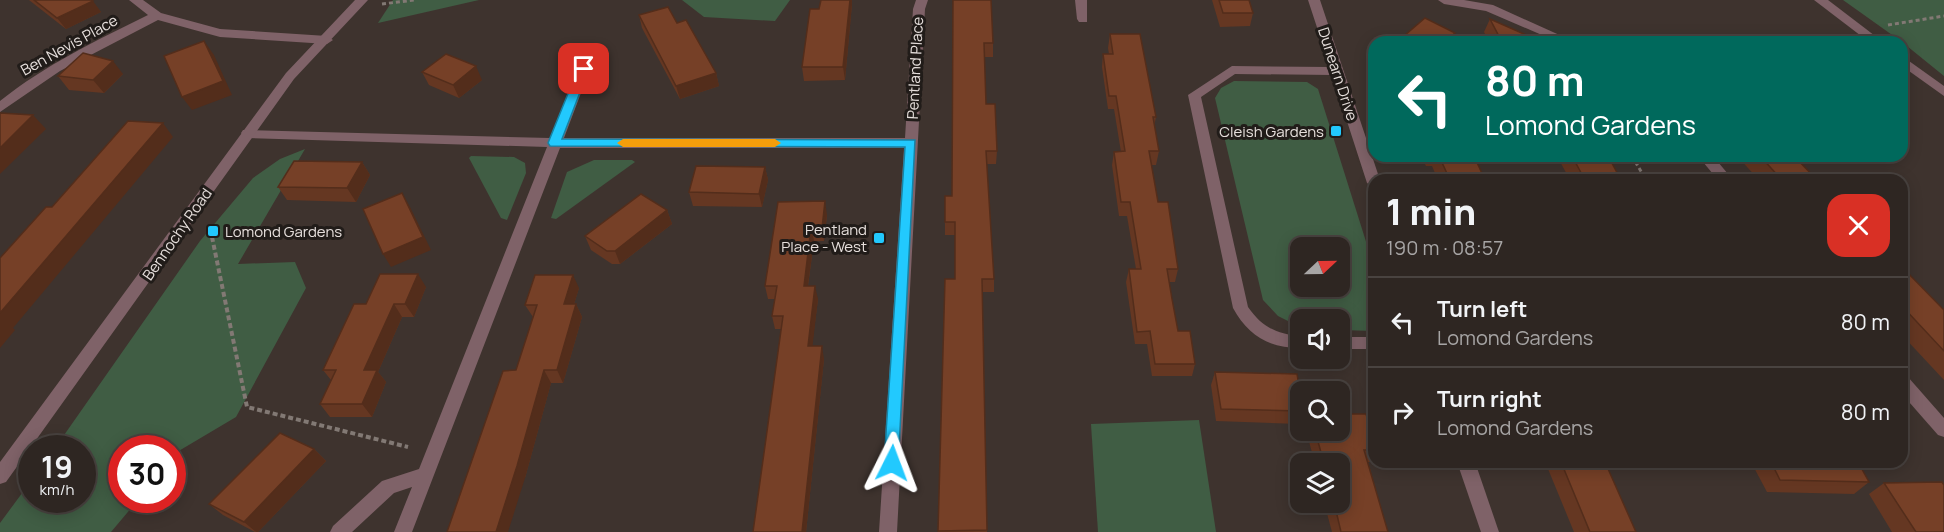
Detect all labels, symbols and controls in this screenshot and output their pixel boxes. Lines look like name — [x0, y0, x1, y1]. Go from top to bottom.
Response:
street label: Ben Nevis Place — [17, 9, 122, 80]
street label: Pentland Place — [902, 16, 928, 120]
street label: Dunearn Drive — [1313, 25, 1363, 124]
pin — [558, 43, 609, 94]
text: 80 m — [1485, 51, 1585, 109]
icon: arrive — [567, 52, 600, 85]
icon: left — [1386, 60, 1464, 138]
text: Lomond Gardens — [1485, 106, 1696, 143]
place label: Cleish Gardens — [1219, 121, 1324, 142]
marker: Cleish Gardens — [1329, 124, 1343, 138]
street label: Bennochy Road — [137, 184, 217, 284]
text: 1 min — [1386, 187, 1476, 236]
button: close — [1827, 194, 1890, 257]
place label: Pentland Place - West — [781, 219, 867, 257]
place label: Lomond Gardens — [225, 221, 342, 242]
marker: Lomond Gardens — [206, 224, 220, 238]
marker: Pentland Place - West — [872, 231, 886, 245]
text: 190 m · 08:57 — [1386, 234, 1503, 261]
north arrow — [1290, 237, 1350, 297]
map controls — [1290, 237, 1350, 513]
text: Turn left — [1437, 294, 1527, 324]
icon: left — [1386, 306, 1419, 339]
text: 80 m — [1841, 307, 1890, 337]
button: sound — [1290, 309, 1350, 369]
text: Lomond Gardens — [1437, 324, 1593, 351]
button: search — [1290, 381, 1350, 441]
text: Turn right — [1437, 384, 1542, 414]
icon: right — [1386, 396, 1419, 429]
text: 80 m — [1841, 397, 1890, 427]
text: Lomond Gardens — [1437, 414, 1593, 441]
position arrow — [860, 431, 924, 495]
speed limit sign: 30 — [108, 435, 186, 513]
text: 19 — [41, 446, 73, 487]
button: layers — [1290, 453, 1350, 513]
text: km/h — [40, 479, 74, 500]

